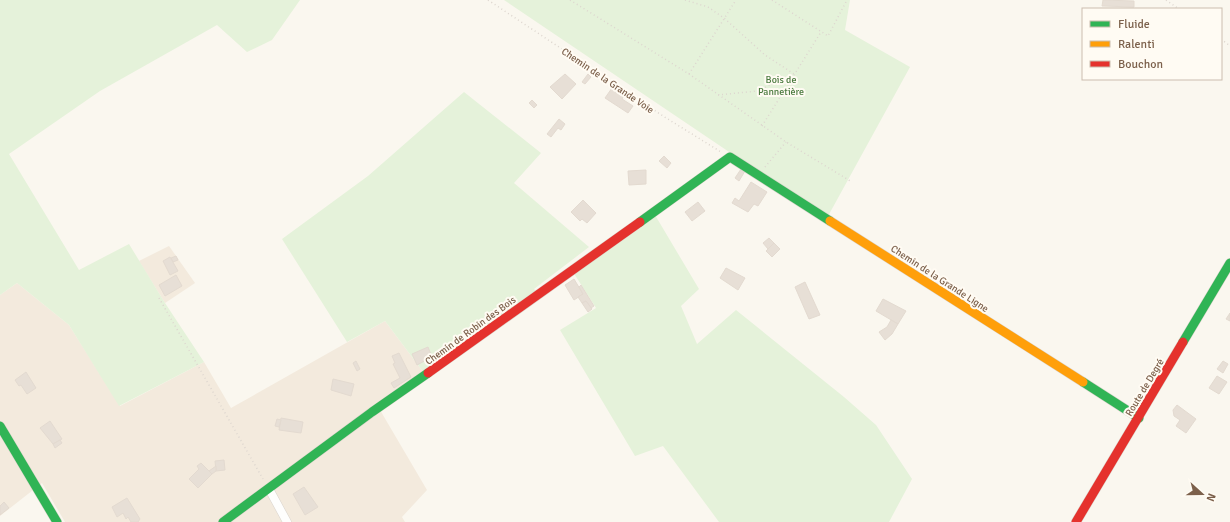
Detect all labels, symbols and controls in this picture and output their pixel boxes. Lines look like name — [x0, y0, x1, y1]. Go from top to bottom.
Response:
legend — [1082, 8, 1222, 80]
text: Fluide — [1118, 17, 1150, 32]
text: Ralenti — [1118, 37, 1155, 52]
street label: Chemin de la Grande Voie — [559, 45, 656, 116]
text: Bouchon — [1118, 57, 1163, 72]
park label: Bois de Pannetière — [758, 74, 804, 98]
street label: Chemin de la Grande Ligne — [888, 243, 991, 315]
street label: Chemin de Robin des Bois — [423, 293, 519, 368]
street label: Route de Degré — [1123, 357, 1167, 418]
north arrow — [1182, 474, 1222, 514]
text: N — [1203, 492, 1218, 503]

